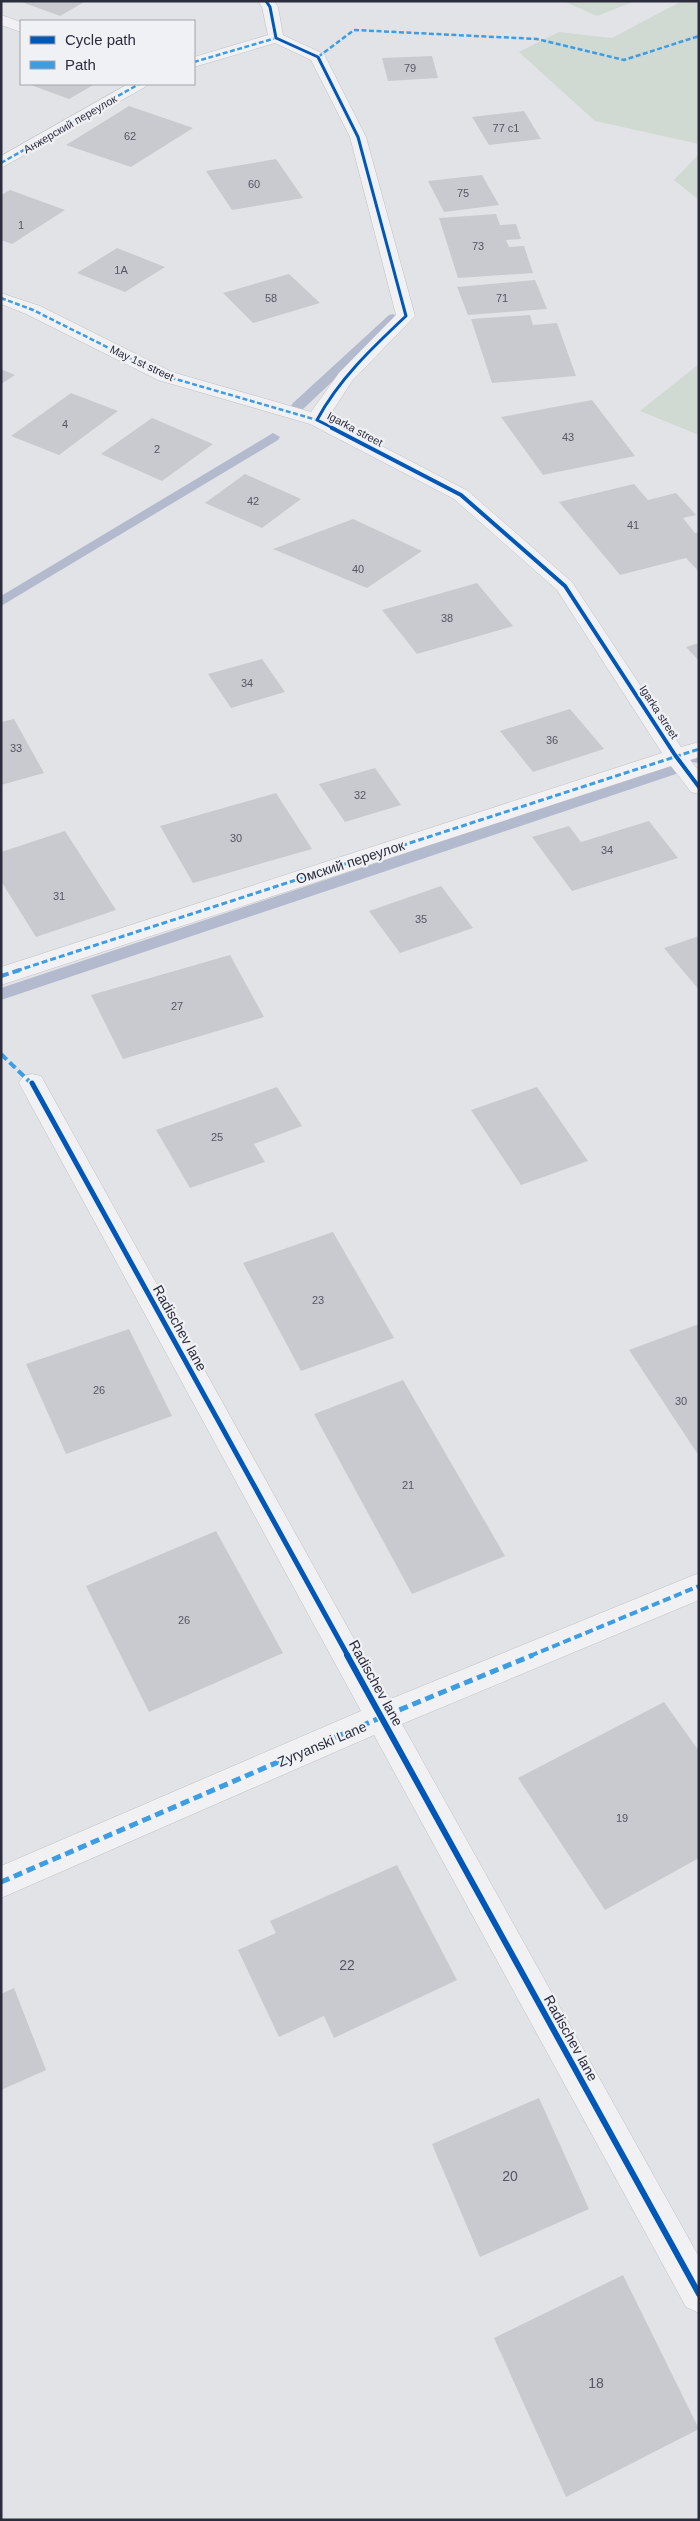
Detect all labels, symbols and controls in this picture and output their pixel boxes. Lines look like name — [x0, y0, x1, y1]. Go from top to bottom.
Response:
legend — [20, 20, 195, 85]
text: Cycle path — [65, 31, 136, 48]
text: Path — [65, 56, 96, 73]
house number: 79 — [404, 62, 416, 74]
street label: Анжерский переулок — [21, 92, 119, 156]
house number: 77 с1 — [493, 122, 519, 134]
house number: 62 — [124, 130, 136, 142]
house number: 60 — [248, 178, 260, 190]
house number: 75 — [457, 187, 469, 199]
house number: 1 — [18, 219, 24, 231]
house number: 73 — [472, 240, 484, 252]
house number: 1А — [114, 264, 128, 276]
house number: 58 — [265, 292, 277, 304]
house number: 71 — [496, 292, 508, 304]
street label: May 1st street — [108, 343, 176, 383]
street label: Igarka street — [325, 409, 385, 449]
house number: 4 — [62, 418, 68, 430]
house number: 43 — [562, 431, 574, 443]
house number: 2 — [154, 443, 160, 455]
house number: 42 — [247, 495, 259, 507]
house number: 41 — [627, 519, 639, 531]
house number: 40 — [352, 563, 364, 575]
house number: 38 — [441, 612, 453, 624]
house number: 34 — [241, 677, 253, 689]
street label: Igarka street — [637, 683, 681, 741]
house number: 36 — [546, 734, 558, 746]
house number: 33 — [10, 742, 22, 754]
house number: 32 — [354, 789, 366, 801]
house number: 30 — [230, 832, 242, 844]
street label: Омский переулок — [294, 837, 407, 887]
house number: 34 — [601, 844, 613, 856]
house number: 31 — [53, 890, 65, 902]
house number: 35 — [415, 913, 427, 925]
house number: 27 — [171, 1000, 183, 1012]
house number: 25 — [211, 1131, 223, 1143]
street label: Radischev lane — [150, 1282, 210, 1374]
house number: 23 — [312, 1294, 324, 1306]
house number: 26 — [93, 1384, 105, 1396]
house number: 30 — [675, 1395, 687, 1407]
house number: 21 — [402, 1479, 414, 1491]
house number: 26 — [178, 1614, 190, 1626]
street label: Radischev lane — [346, 1637, 406, 1729]
street label: Zyryanski Lane — [275, 1718, 369, 1770]
house number: 19 — [616, 1812, 628, 1824]
house number: 22 — [339, 1957, 355, 1973]
street label: Radischev lane — [541, 1992, 601, 2084]
house number: 20 — [502, 2168, 518, 2184]
house number: 18 — [588, 2375, 604, 2391]

